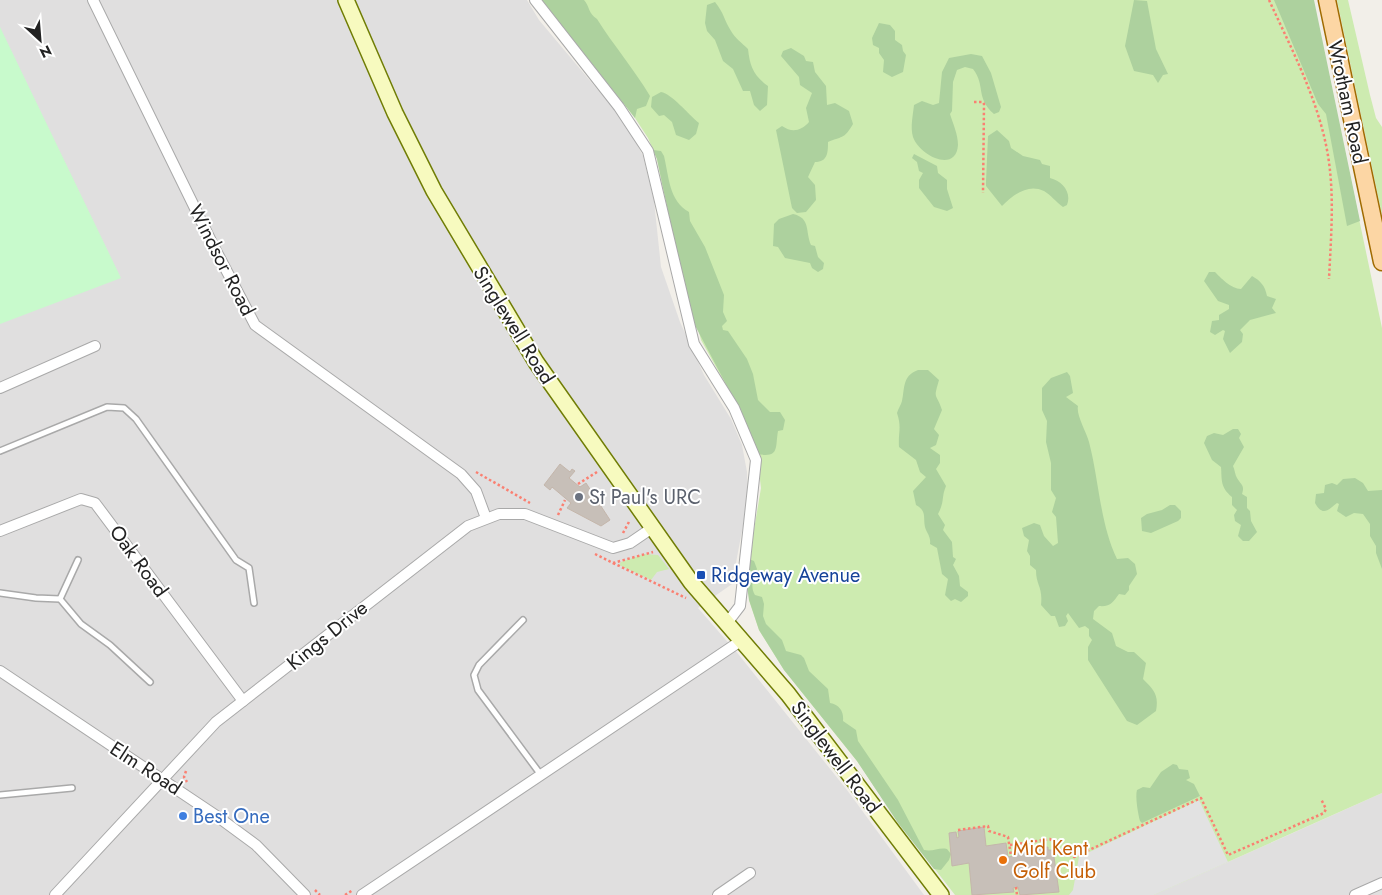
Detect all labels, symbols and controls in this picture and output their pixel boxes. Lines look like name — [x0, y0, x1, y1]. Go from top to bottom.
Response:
north arrow — [15, 15, 65, 65]
street label: Wrotham Road — [1320, 38, 1375, 167]
text: N — [36, 40, 55, 63]
street label: Windsor Road — [181, 199, 262, 321]
street label: Singlewell Road — [466, 261, 562, 390]
place label: St Paul's URC — [589, 483, 701, 512]
marker: St Paul's URC — [573, 491, 585, 503]
street label: Oak Road — [102, 519, 175, 604]
place label: Ridgeway Avenue — [711, 561, 860, 590]
marker: Ridgeway Avenue — [695, 569, 707, 581]
street label: Kings Drive — [281, 594, 374, 677]
street label: Singlewell Road — [784, 695, 888, 820]
street label: Elm Road — [104, 734, 187, 802]
place label: Best One — [193, 802, 270, 831]
marker: Best One — [177, 810, 189, 822]
place label: Mid Kent Golf Club — [1013, 834, 1096, 886]
marker: Mid Kent Golf Club — [997, 854, 1009, 866]

